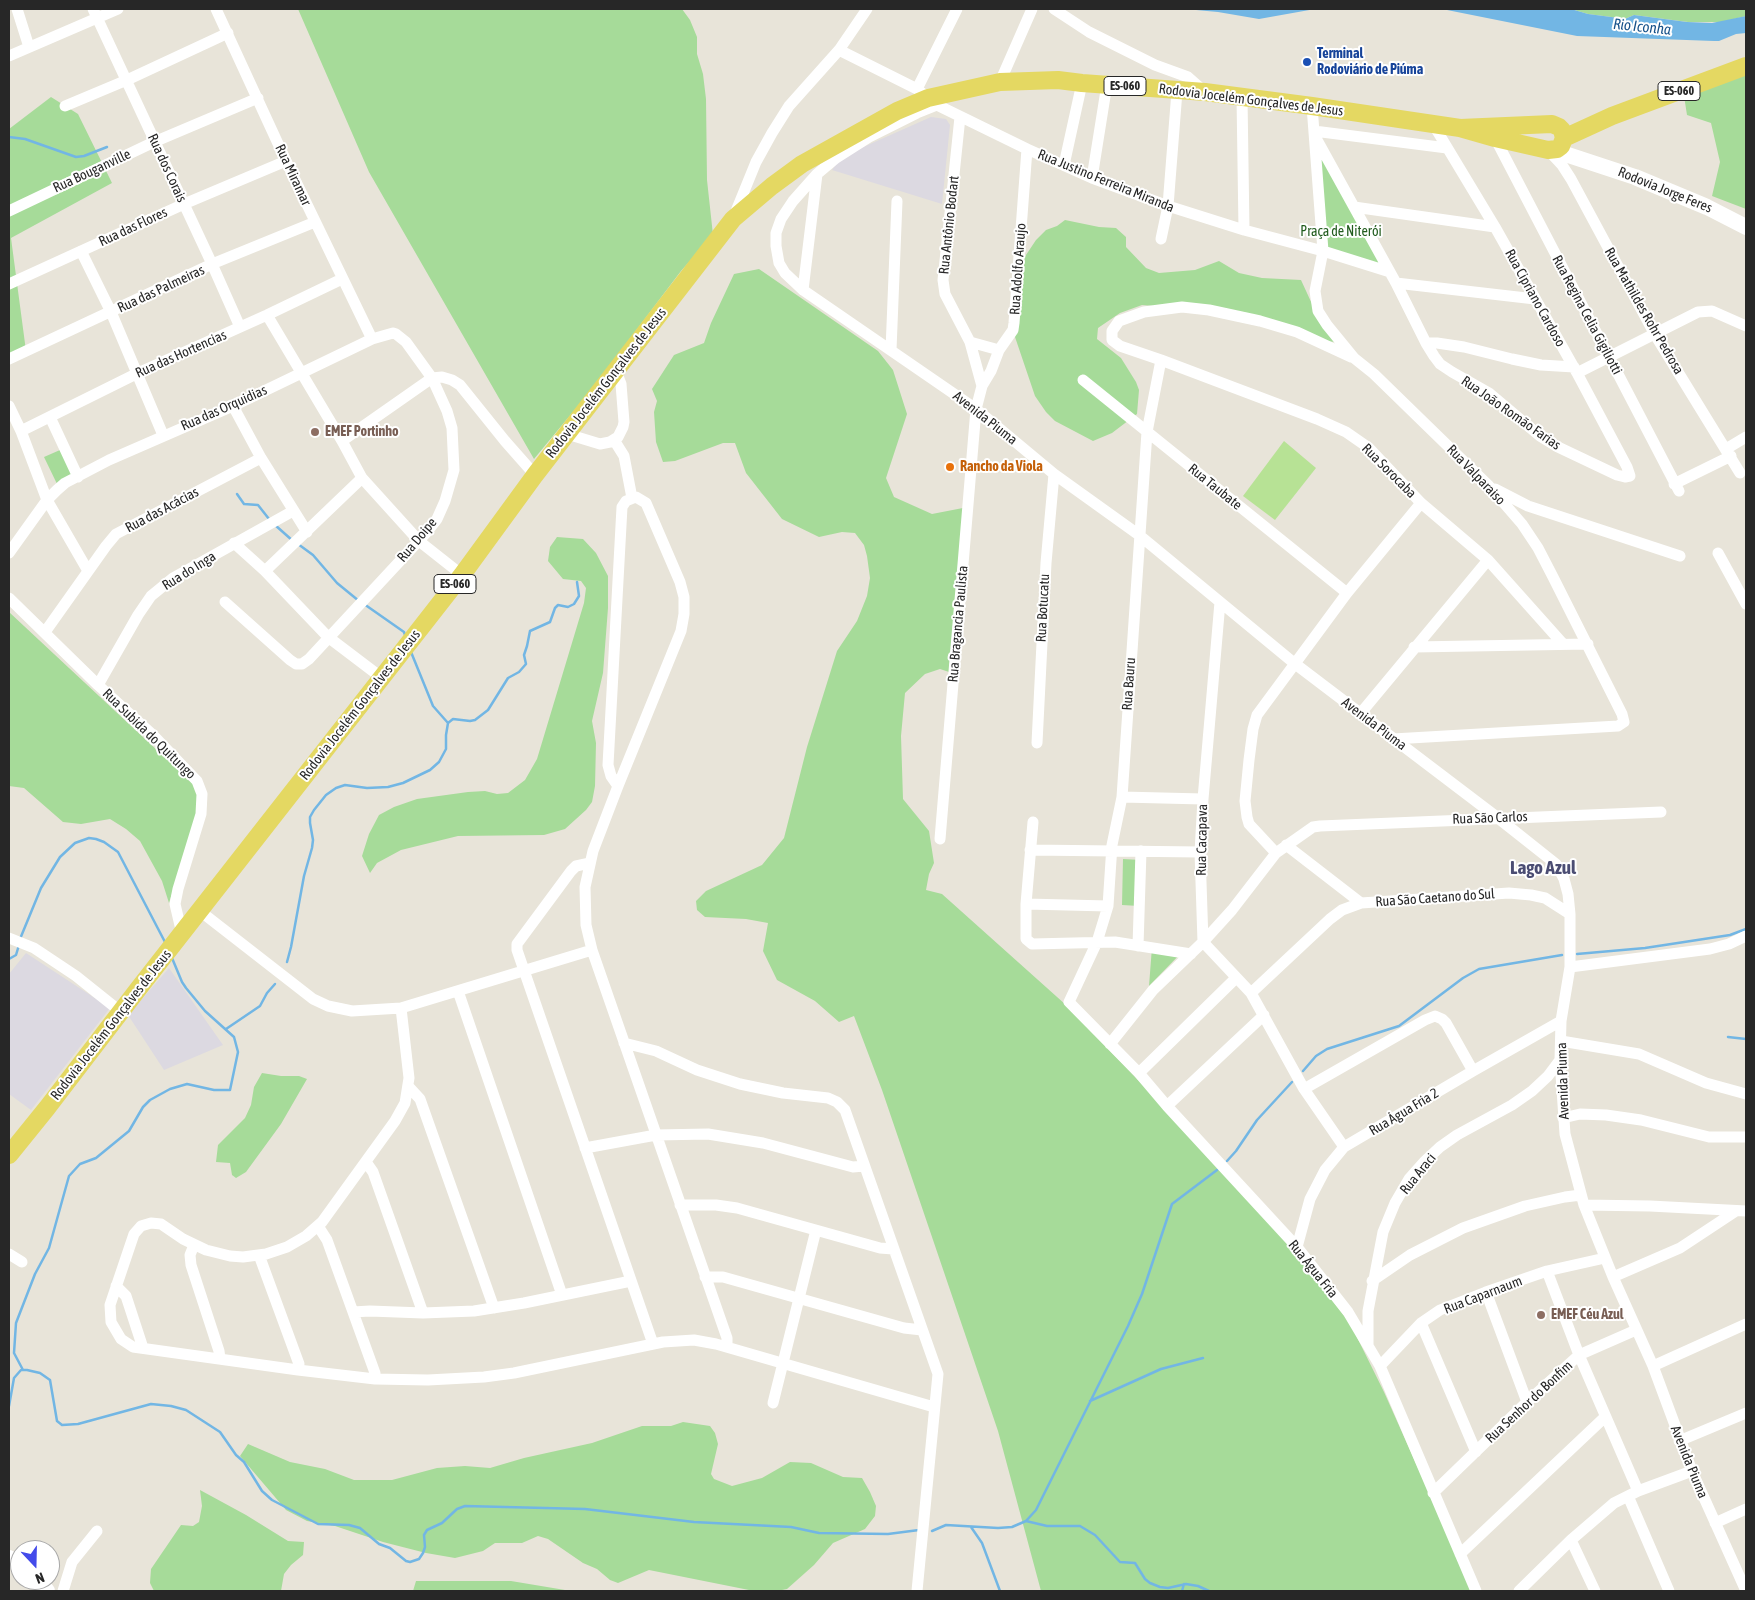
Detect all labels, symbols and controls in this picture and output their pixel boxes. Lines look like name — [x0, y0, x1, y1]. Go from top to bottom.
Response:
water label: Rio Iconha — [1612, 15, 1672, 39]
place label: Terminal Rodoviário de Piúma — [1317, 46, 1423, 78]
marker: Terminal Rodoviário de Piúma — [1301, 56, 1313, 68]
road number: ES-060 — [1104, 76, 1146, 95]
street label: Rodovia Jocelém Gonçalves de Jesus — [1158, 80, 1344, 120]
road number: ES-060 — [1658, 82, 1700, 100]
street label: Rua dos Corais — [144, 131, 190, 205]
street label: Rua Miramar — [271, 142, 315, 208]
street label: Rua Bouganville — [50, 146, 134, 196]
street label: Rua Justino Ferreira Miranda — [1035, 146, 1177, 216]
street label: Rodovia Jorge Feres — [1615, 163, 1715, 217]
street label: Rua Antônio Bodart — [935, 175, 963, 275]
street label: Rua das Flores — [96, 204, 170, 250]
street label: Rua Adolfo Araujo — [1006, 222, 1030, 316]
park label: Praça de Niterói — [1300, 224, 1382, 240]
street label: Rua Mathildes Rohr Pedrosa — [1601, 245, 1687, 377]
street label: Rua Cipriano Cardoso — [1501, 246, 1569, 350]
street label: Rua Regina Celia Gigiliotti — [1548, 252, 1626, 378]
street label: Rua das Palmeiras — [115, 262, 207, 316]
street label: Rodovia Jocelém Gonçalves de Jesus — [542, 305, 670, 461]
street label: Rua das Hortencias — [133, 326, 229, 382]
street label: Rua João Romão Farias — [1458, 372, 1564, 454]
street label: Rua das Orquidias — [178, 382, 270, 434]
street label: Avenida Piuma — [949, 388, 1021, 448]
place label: EMEF Portinho — [325, 424, 399, 440]
marker: EMEF Portinho — [309, 426, 321, 438]
street label: Rua Sorocaba — [1358, 440, 1420, 502]
street label: Rua Valparaiso — [1443, 441, 1509, 509]
place label: Rancho da Viola — [960, 459, 1043, 475]
street label: Rua Taubate — [1185, 460, 1245, 514]
marker: Rancho da Viola — [944, 461, 956, 473]
street label: Rua das Acácias — [122, 484, 202, 536]
street label: Rua Doipe — [394, 514, 440, 566]
street label: Rua do Inga — [159, 548, 219, 594]
street label: Rua Bragancia Paulista — [945, 565, 971, 683]
street label: Rua Botucatu — [1033, 573, 1053, 643]
road number: ES-060 — [434, 574, 476, 594]
street label: Rodovia Jocelém Gonçalves de Jesus — [296, 627, 424, 783]
street label: Rua Bauru — [1119, 657, 1139, 711]
street label: Rua Subida do Quitungo — [99, 685, 199, 783]
street label: Avenida Piuma — [1338, 694, 1410, 754]
street label: Rua Cacapava — [1193, 804, 1211, 876]
street label: Rua São Carlos — [1452, 808, 1528, 828]
district label: Lago Azul — [1510, 857, 1576, 879]
street label: Rua São Caetano do Sul — [1375, 885, 1495, 911]
street label: Rodovia Jocelém Gonçalves de Jesus — [47, 947, 175, 1103]
street label: Avenida Piuma — [1553, 1042, 1573, 1120]
street label: Rua Água Fria 2 — [1366, 1085, 1442, 1139]
street label: Rua Araci — [1396, 1150, 1440, 1198]
street label: Rua Água Fria — [1285, 1237, 1341, 1301]
street label: Rua Caparnaum — [1442, 1272, 1524, 1318]
place label: EMEF Céu Azul — [1551, 1307, 1624, 1323]
marker: EMEF Céu Azul — [1535, 1309, 1547, 1321]
street label: Rua Senhor do Bonfim — [1482, 1357, 1576, 1447]
street label: Avenida Piuma — [1667, 1423, 1711, 1501]
north arrow — [10, 1540, 60, 1590]
text: N — [33, 1569, 47, 1587]

